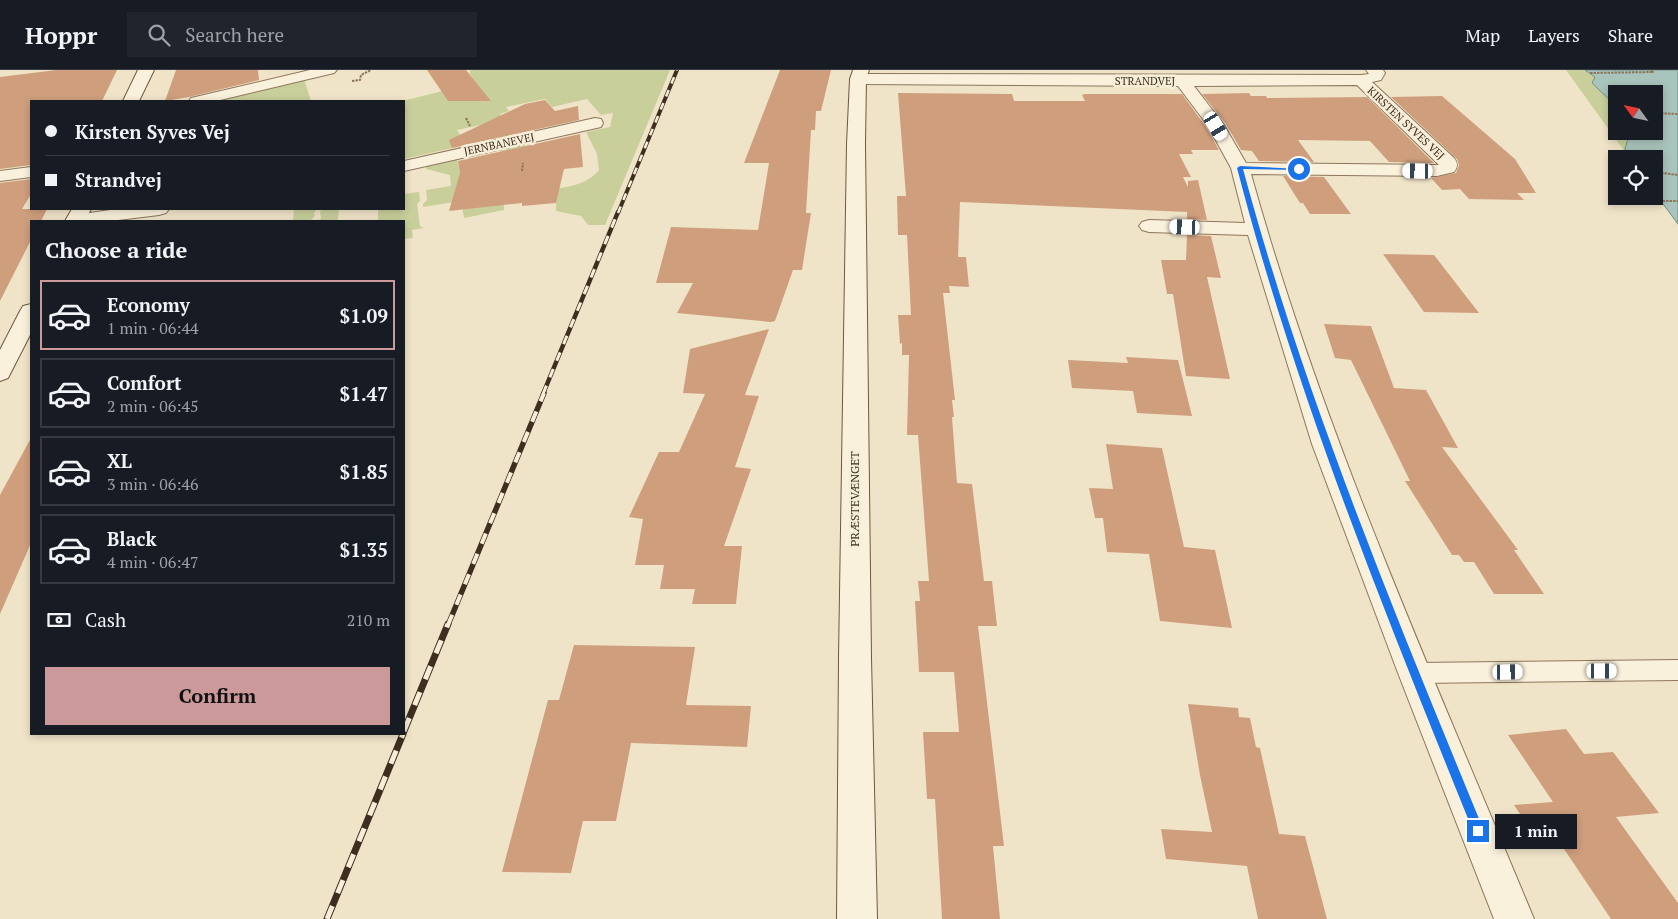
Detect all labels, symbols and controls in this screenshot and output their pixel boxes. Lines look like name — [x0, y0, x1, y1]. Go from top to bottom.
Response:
search box — [127, 12, 477, 57]
text: Hoppr — [25, 19, 97, 51]
icon: search — [145, 21, 173, 49]
text: Search here — [185, 22, 284, 47]
text: Map — [1465, 23, 1500, 47]
text: Layers — [1528, 23, 1580, 47]
text: Share — [1608, 23, 1653, 47]
street label: STRANDVEJ — [1115, 74, 1175, 88]
street label: KIRSTEN SYVES VEJ — [1364, 84, 1448, 163]
north arrow — [1608, 85, 1662, 140]
map controls — [1608, 85, 1663, 205]
car — [1201, 109, 1230, 143]
text: Kirsten Syves Vej — [75, 119, 230, 144]
street label: JERNBANEVEJ — [463, 130, 536, 158]
button: locate — [1608, 150, 1663, 205]
route start — [1288, 158, 1310, 180]
car — [1402, 163, 1433, 179]
text: Strandvej — [75, 167, 162, 192]
car — [1169, 219, 1200, 235]
text: Choose a ride — [45, 235, 187, 264]
text: Economy — [107, 292, 190, 317]
icon: car — [47, 293, 92, 338]
text: $1.09 — [339, 303, 388, 328]
text: 1 min · 06:44 — [107, 317, 199, 339]
text: Comfort — [107, 370, 182, 395]
icon: car — [47, 371, 92, 416]
text: $1.47 — [339, 381, 388, 406]
text: 2 min · 06:45 — [107, 395, 199, 417]
text: XL — [107, 448, 132, 473]
icon: car — [47, 449, 92, 494]
street label: PRÆSTEVÆNGET — [847, 451, 862, 547]
text: $1.85 — [339, 459, 388, 484]
text: 3 min · 06:46 — [107, 473, 199, 495]
text: Black — [107, 526, 157, 551]
icon: car — [47, 527, 92, 572]
text: $1.35 — [339, 537, 388, 562]
text: 4 min · 06:47 — [107, 551, 199, 573]
icon: cash — [45, 606, 73, 634]
text: Cash — [85, 607, 126, 632]
text: 210 m — [347, 609, 390, 631]
car — [1492, 664, 1523, 680]
car — [1587, 664, 1617, 679]
button: Confirm — [45, 667, 390, 725]
callout: 1 min — [1496, 814, 1578, 848]
route end — [1467, 820, 1489, 842]
text: 1 min — [1514, 820, 1558, 842]

